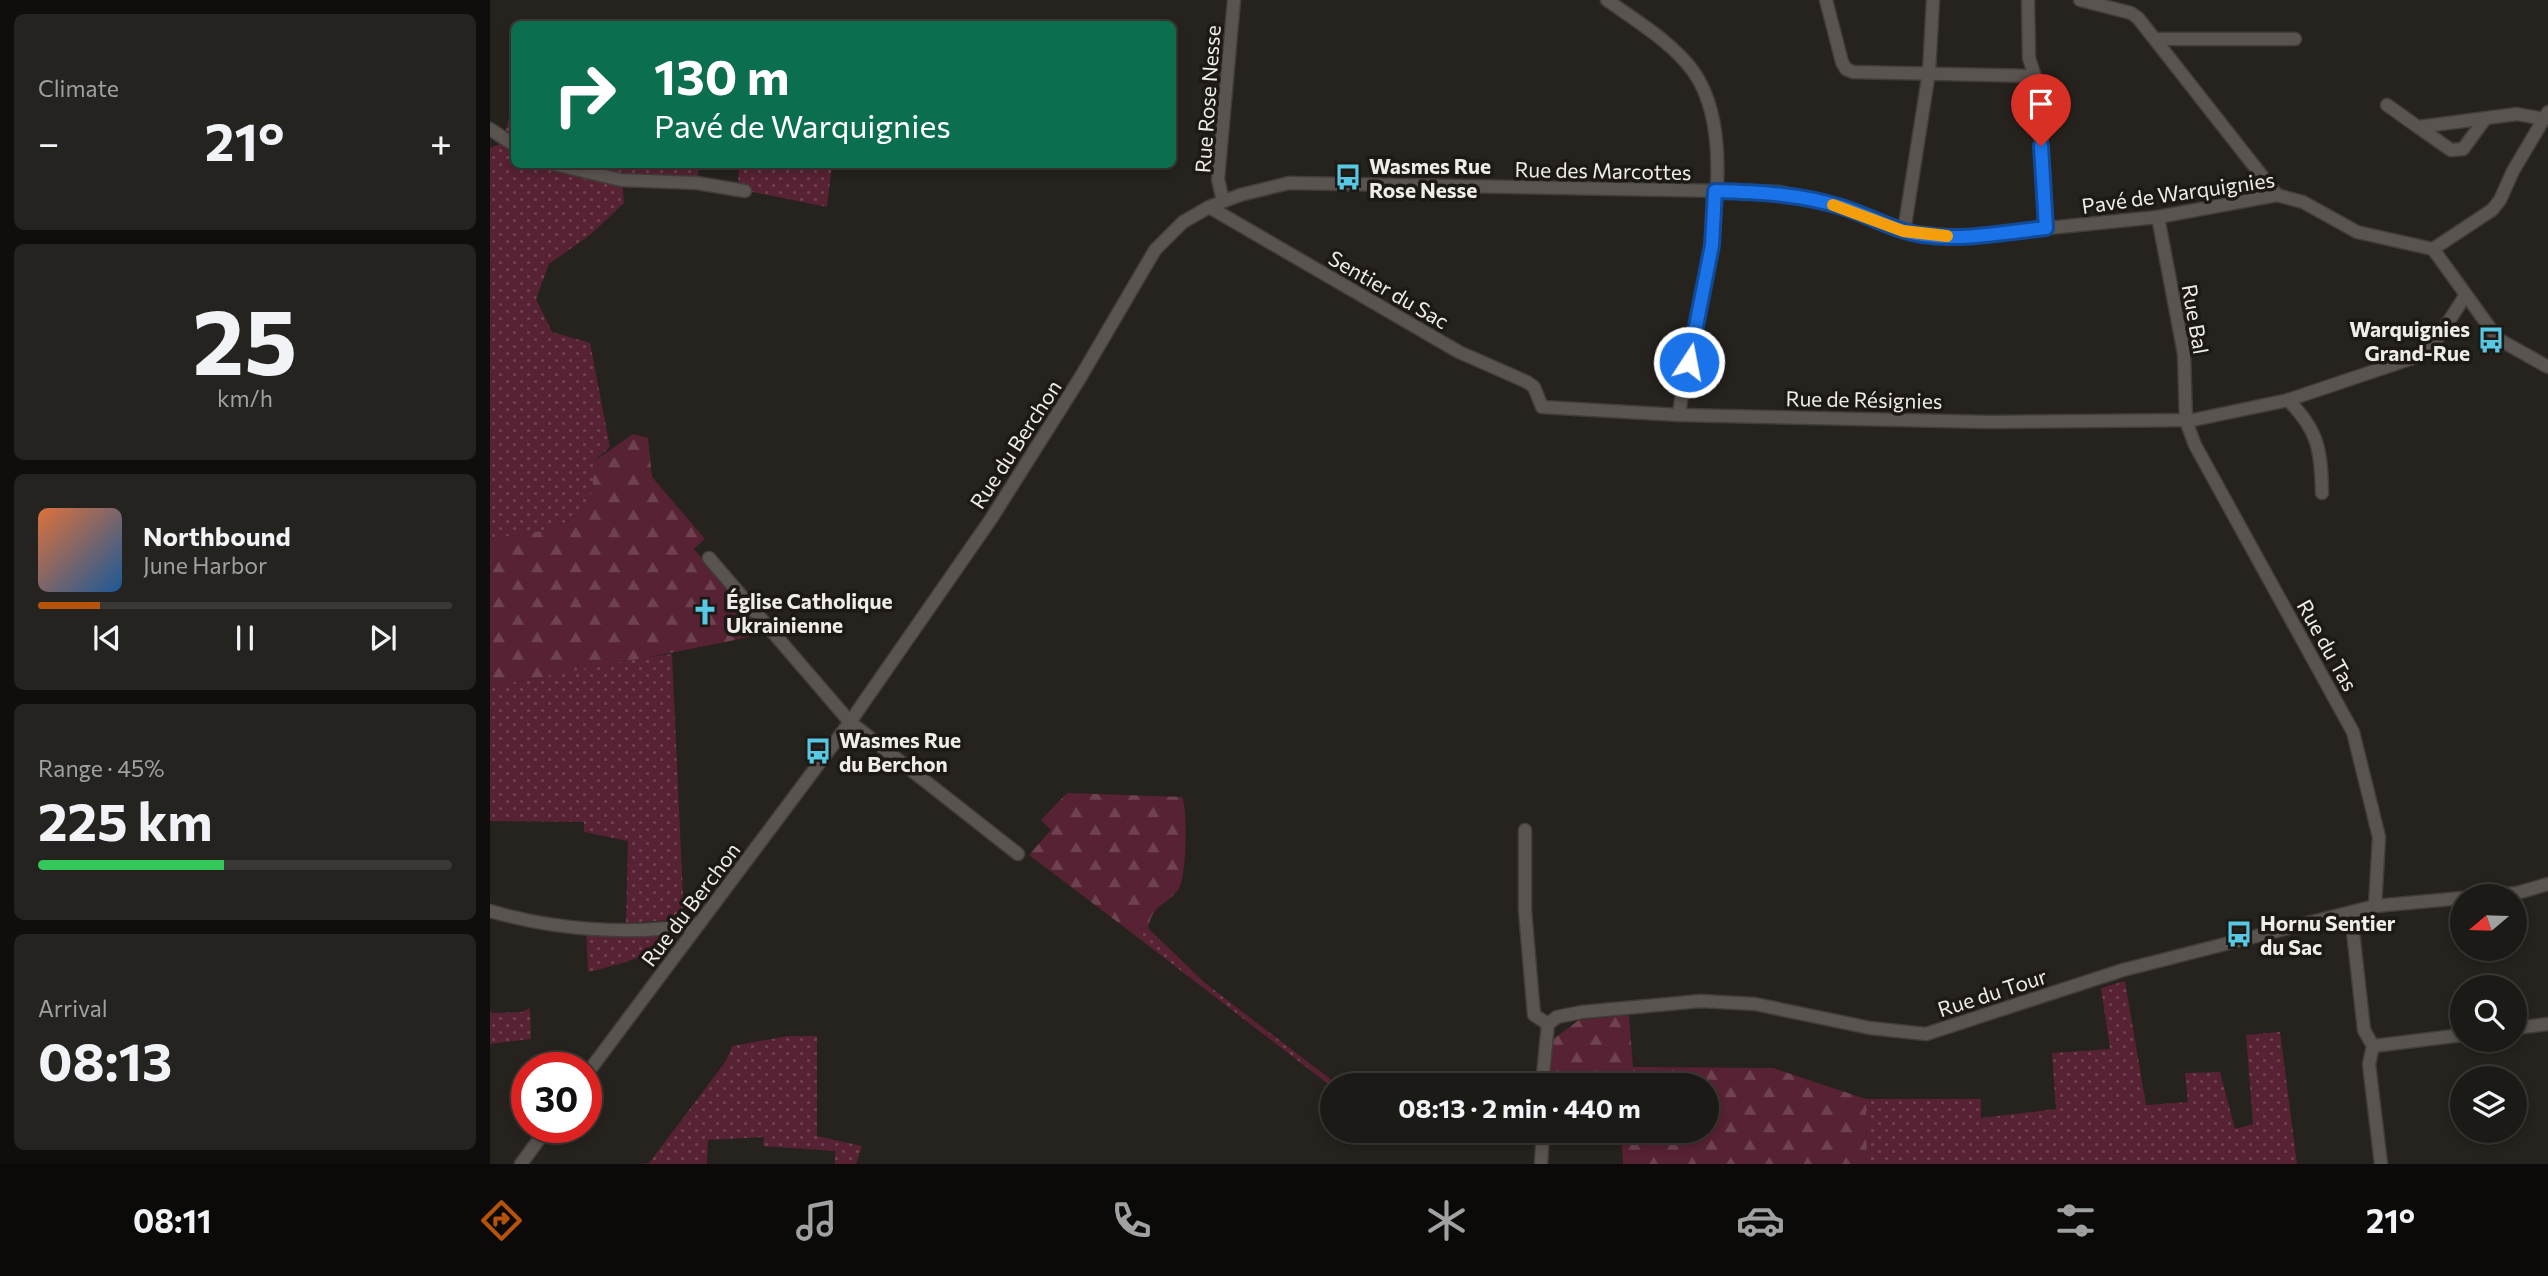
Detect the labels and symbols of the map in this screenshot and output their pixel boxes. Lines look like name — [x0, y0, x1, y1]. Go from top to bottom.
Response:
street label: Rue Rose Nesse — [1189, 24, 1225, 174]
pin — [2011, 74, 2071, 146]
place label: Wasmes Rue Rose Nesse — [1369, 153, 1491, 202]
street label: Rue des Marcottes — [1514, 156, 1692, 184]
bus stop icon: Wasmes Rue Rose Nesse — [1333, 162, 1363, 192]
street label: Pavé de Warquignies — [2080, 166, 2276, 218]
street label: Sentier du Sac — [1325, 245, 1453, 333]
street label: Rue Bal — [2178, 282, 2214, 356]
place label: Warquignies Grand-Rue — [2349, 316, 2470, 365]
position arrow — [1652, 325, 1726, 399]
bus stop icon: Warquignies Grand-Rue — [2476, 325, 2506, 355]
street label: Rue du Berchon — [964, 375, 1066, 513]
street label: Rue de Résignies — [1785, 385, 1943, 413]
place label: Église Catholique Ukrainienne — [726, 588, 892, 637]
street label: Rue du Tas — [2293, 595, 2363, 695]
church icon: Église Catholique Ukrainienne — [690, 597, 720, 627]
place label: Wasmes Rue du Berchon — [839, 727, 961, 776]
bus stop icon: Wasmes Rue du Berchon — [803, 736, 833, 766]
street label: Rue du Berchon — [635, 837, 745, 971]
north arrow — [2450, 884, 2527, 961]
place label: Hornu Sentier du Sac — [2260, 910, 2396, 959]
bus stop icon: Hornu Sentier du Sac — [2224, 919, 2254, 949]
street label: Rue du Tour — [1934, 963, 2050, 1021]
speed limit sign: 30 — [511, 1052, 602, 1143]

